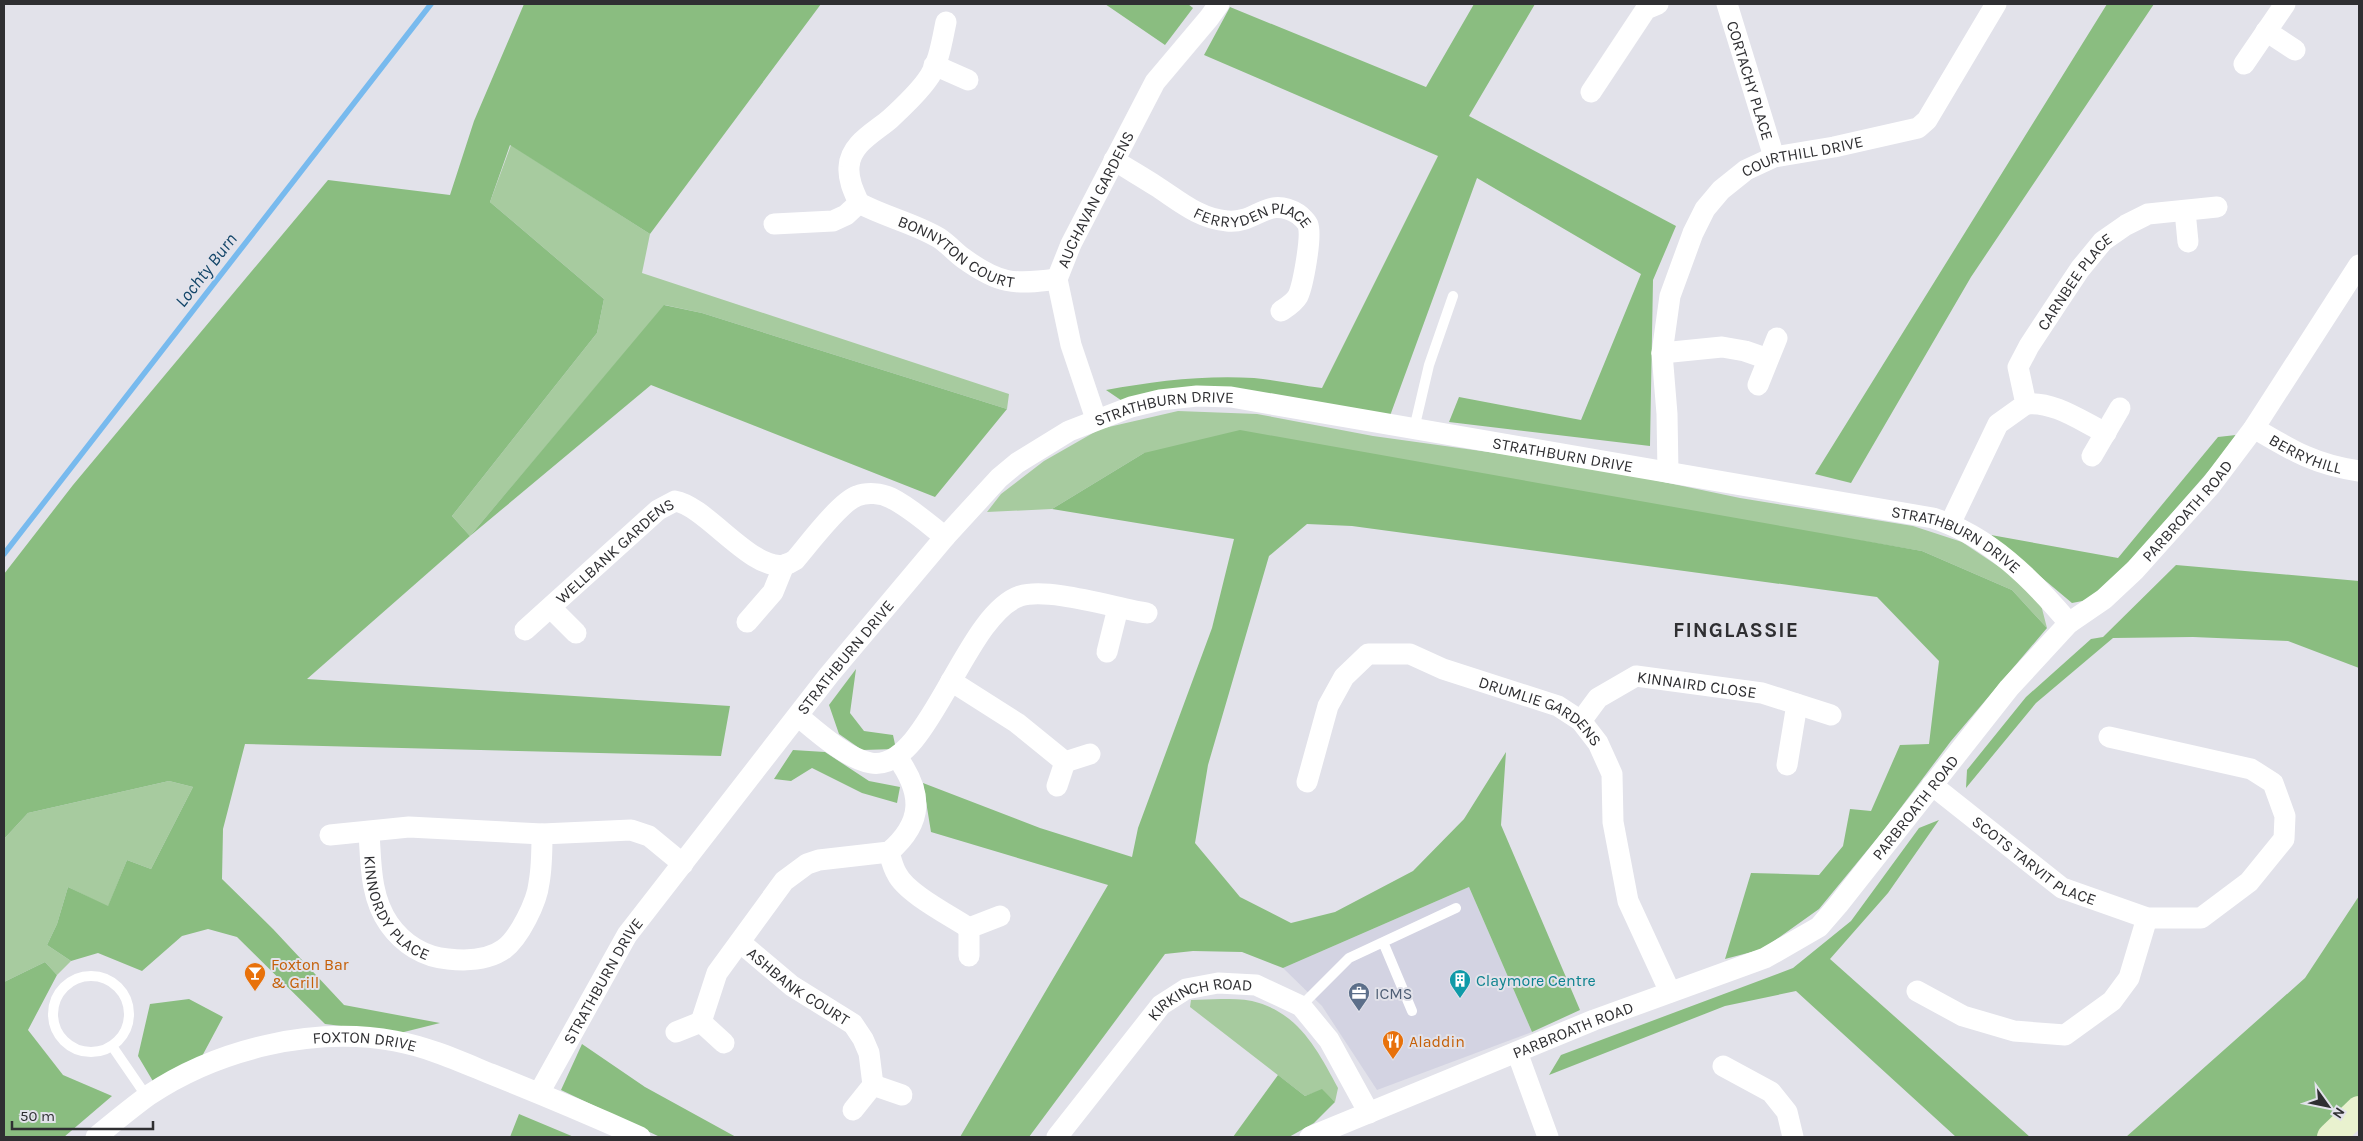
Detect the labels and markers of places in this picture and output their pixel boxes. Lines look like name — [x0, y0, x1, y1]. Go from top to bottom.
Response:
place label: Foxton Bar & Grill — [271, 955, 349, 992]
bar icon: Foxton Bar & Grill — [243, 961, 267, 992]
building icon: Claymore Centre — [1448, 968, 1472, 999]
place label: Claymore Centre — [1476, 971, 1596, 990]
office icon: ICMS — [1347, 981, 1371, 1012]
place label: ICMS — [1375, 984, 1413, 1003]
restaurant icon: Aladdin — [1381, 1029, 1405, 1060]
place label: Aladdin — [1409, 1032, 1465, 1051]

